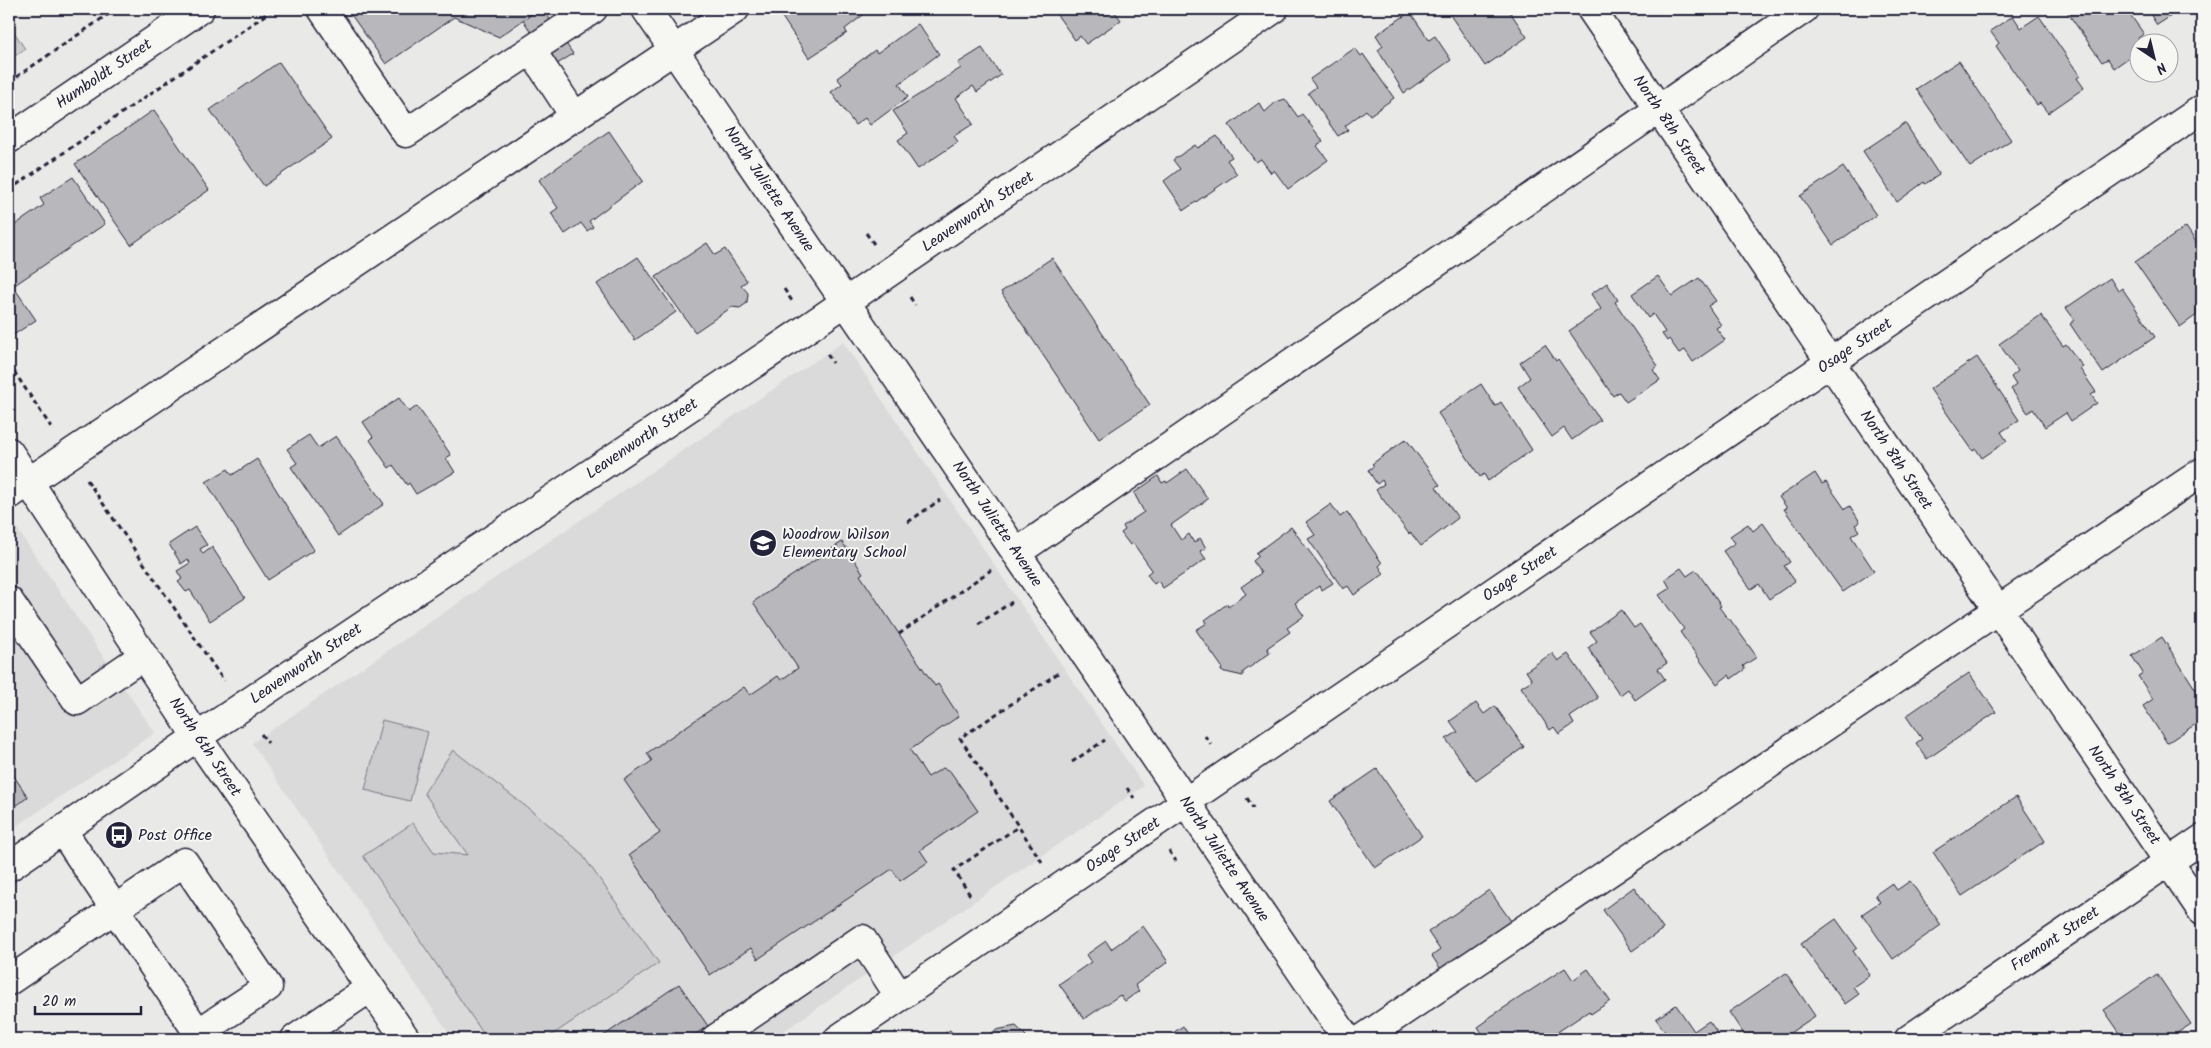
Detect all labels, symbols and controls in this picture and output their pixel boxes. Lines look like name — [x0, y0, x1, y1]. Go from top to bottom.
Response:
street label: Humboldt Street — [51, 32, 158, 116]
north arrow — [2128, 32, 2178, 82]
text: N — [2151, 56, 2171, 79]
street label: North 8th Street — [1626, 70, 1712, 181]
street label: North Juliette Avenue — [717, 121, 821, 257]
street label: Leavenworth Street — [917, 165, 1040, 259]
street label: Osage Street — [1812, 311, 1898, 380]
street label: Leavenworth Street — [581, 392, 704, 486]
street label: North 8th Street — [1853, 405, 1939, 516]
street label: North Juliette Avenue — [945, 456, 1049, 592]
place label: Woodrow Wilson Elementary School — [782, 522, 907, 565]
school or university icon: Woodrow Wilson Elementary School — [748, 528, 778, 558]
street label: Osage Street — [1477, 539, 1563, 608]
street label: Leavenworth Street — [245, 617, 368, 711]
street label: North 6th Street — [162, 692, 248, 802]
street label: North 8th Street — [2081, 740, 2167, 851]
street label: North Juliette Avenue — [1172, 791, 1276, 927]
street label: Osage Street — [1080, 810, 1166, 879]
bus stop icon: Post Office — [104, 820, 134, 850]
place label: Post Office — [138, 823, 212, 848]
street label: Fremont Street — [2005, 900, 2105, 978]
scale bar — [35, 983, 141, 1015]
text: 20 m — [42, 990, 76, 1014]

